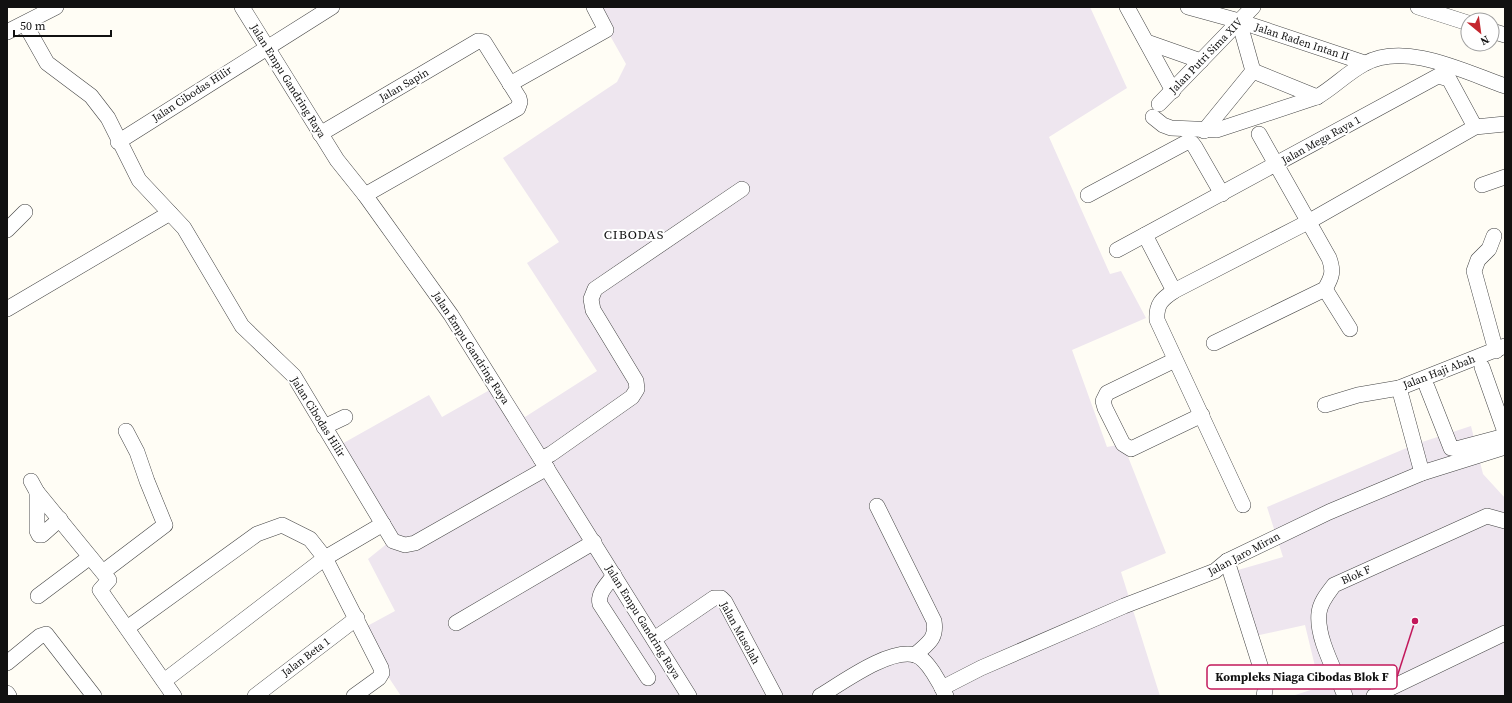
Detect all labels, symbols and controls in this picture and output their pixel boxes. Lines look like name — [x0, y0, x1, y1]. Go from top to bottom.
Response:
scale bar — [14, 12, 111, 38]
north arrow — [1460, 12, 1500, 52]
street label: Jalan Putri Sima XIV — [1165, 14, 1247, 98]
text: 50 m — [20, 18, 46, 34]
street label: Jalan Raden Intan II — [1252, 19, 1351, 64]
street label: Jalan Empu Gandring Raya — [246, 20, 329, 141]
text: N — [1477, 32, 1492, 49]
street label: Jalan Cibodas Hilir — [148, 62, 235, 126]
street label: Jalan Sapin — [376, 65, 432, 106]
street label: Jalan Mega Raya 1 — [1278, 112, 1363, 168]
district label: CIBODAS — [604, 226, 664, 243]
street label: Jalan Empu Gandring Raya — [428, 288, 513, 408]
street label: Jalan Haji Abah — [1400, 351, 1478, 393]
street label: Jalan Cibodas Hilir — [287, 373, 349, 460]
street label: Jalan Jaro Miran — [1204, 528, 1283, 580]
street label: Jalan Empu Gandring Raya — [601, 561, 684, 682]
street label: Blok F — [1339, 562, 1374, 588]
street label: Jalan Musolah — [716, 598, 764, 667]
street label: Jalan Beta 1 — [278, 634, 333, 681]
callout: Kompleks Niaga Cibodas Blok F — [1207, 665, 1397, 689]
text: Kompleks Niaga Cibodas Blok F — [1215, 669, 1389, 685]

